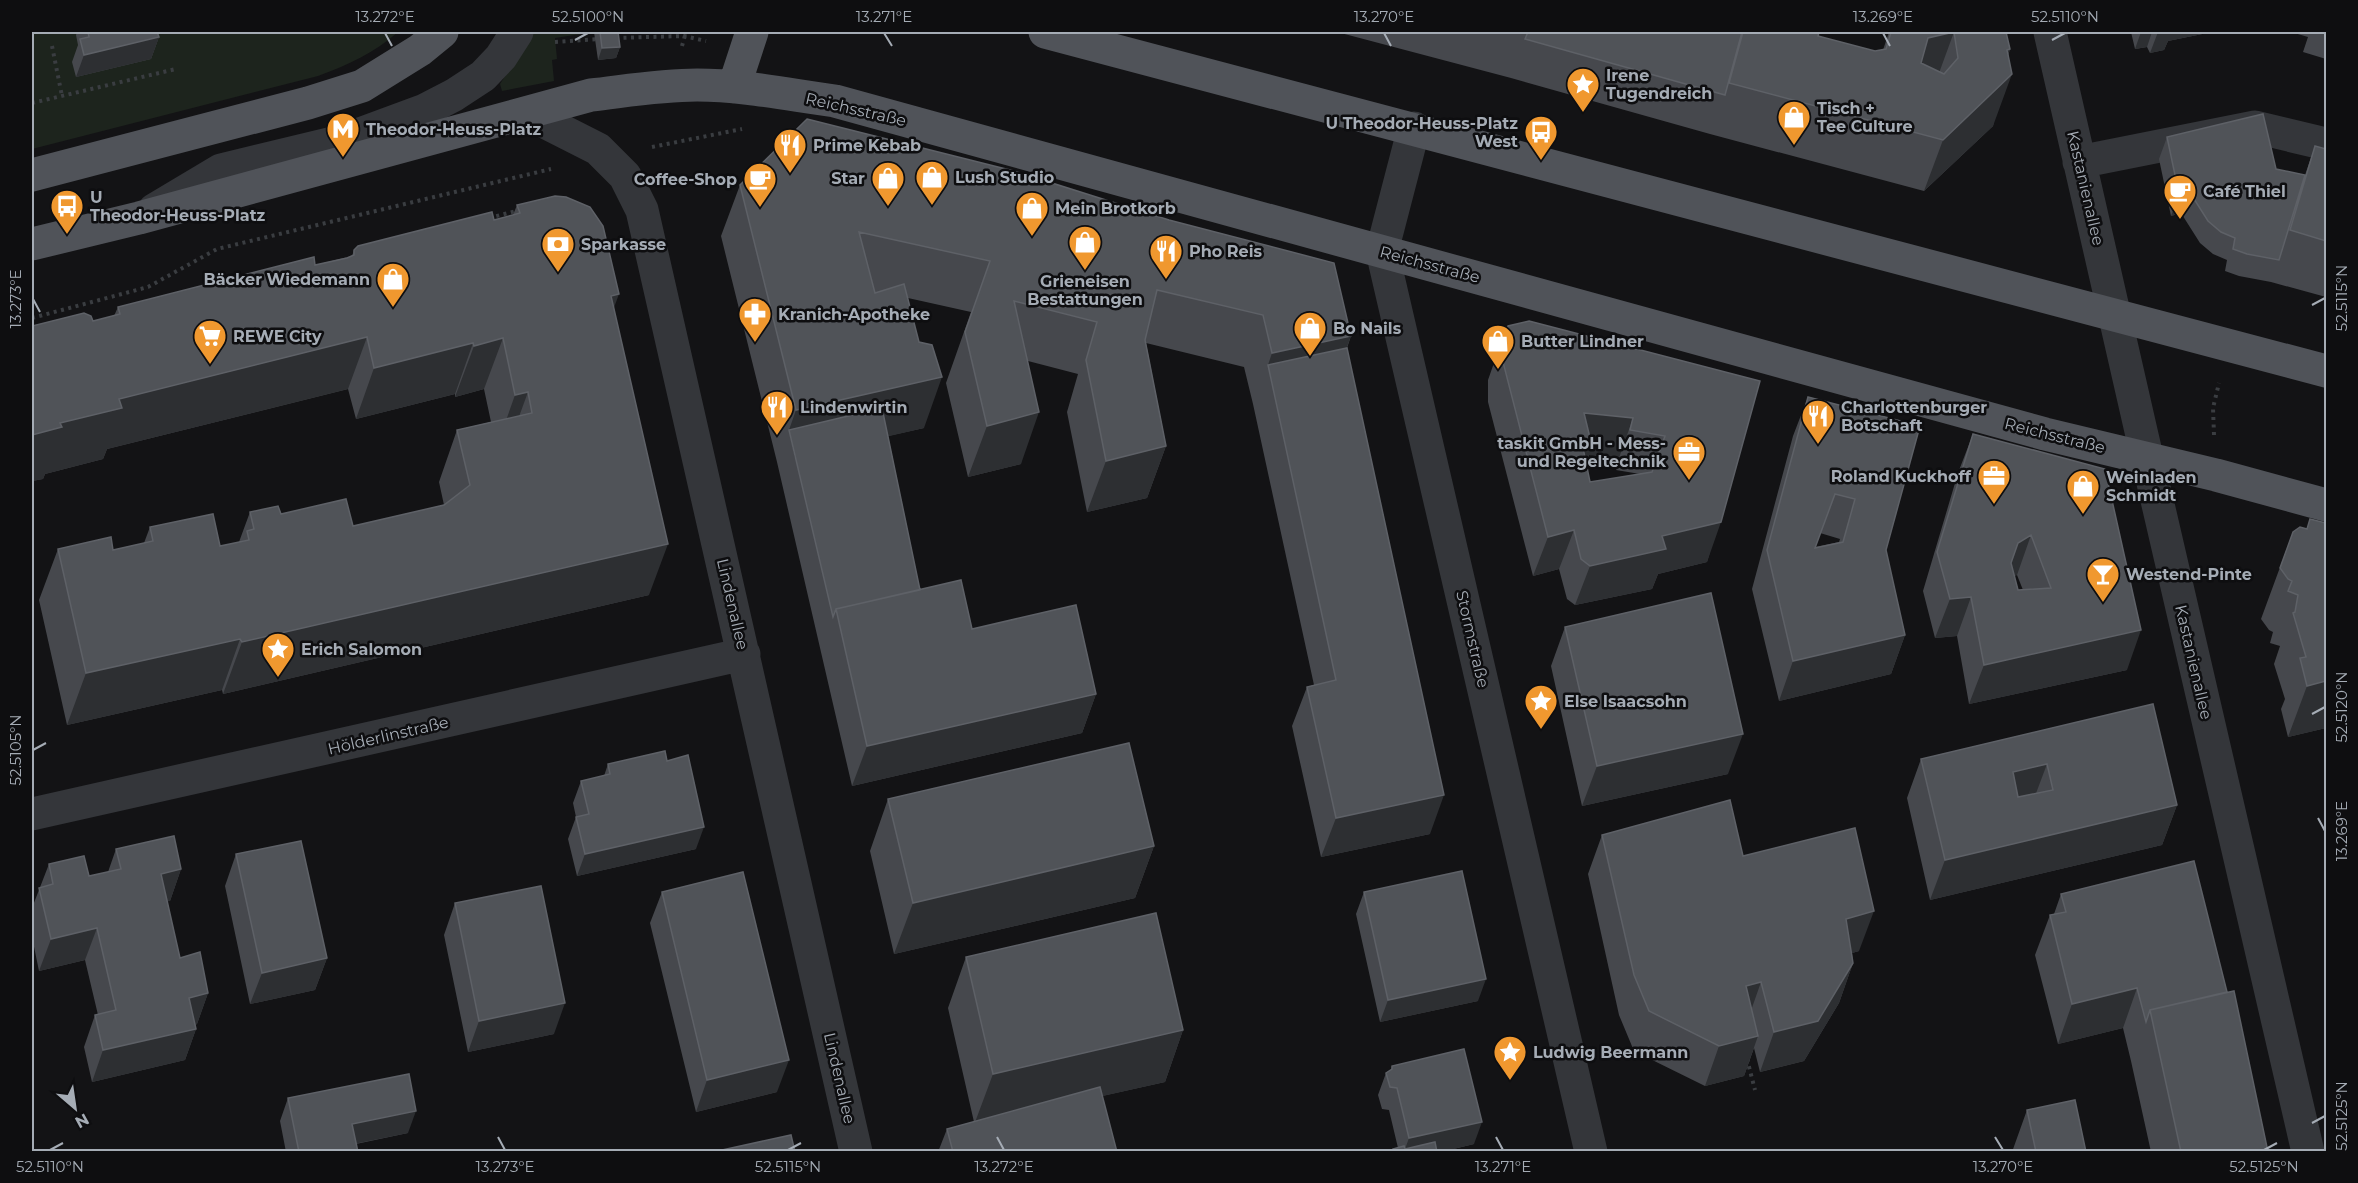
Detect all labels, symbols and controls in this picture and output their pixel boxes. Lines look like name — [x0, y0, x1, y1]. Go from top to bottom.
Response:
text: 13.272°E — [355, 7, 415, 26]
text: 52.5100°N — [552, 7, 624, 26]
text: 13.271°E — [856, 7, 912, 26]
text: 13.270°E — [1354, 7, 1414, 26]
text: 13.269°E — [1853, 7, 1913, 26]
text: 52.5110°N — [2031, 7, 2099, 26]
place icon: Irene Tugendreich — [1565, 66, 1601, 113]
place label: Irene Tugendreich — [1606, 66, 1712, 103]
street label: Reichsstraße — [804, 89, 908, 130]
shop icon: Tisch + Tee Culture — [1776, 99, 1812, 146]
place label: Tisch + Tee Culture — [1817, 99, 1913, 136]
metro station icon: Theodor-Heuss-Platz — [325, 111, 361, 158]
place label: U Theodor-Heuss-Platz West — [1326, 114, 1518, 151]
bus stop icon: U Theodor-Heuss-Platz West — [1523, 114, 1559, 161]
place label: Theodor-Heuss-Platz — [366, 120, 542, 139]
restaurant icon: Prime Kebab — [772, 127, 808, 174]
street label: Kastanienallee — [2063, 129, 2108, 247]
place label: Prime Kebab — [813, 136, 921, 155]
shop icon: Lush Studio — [914, 159, 950, 206]
shop icon: Star — [870, 160, 906, 207]
cafe icon: Coffee-Shop — [742, 161, 778, 208]
place label: Lush Studio — [955, 168, 1054, 187]
place label: Star — [831, 169, 865, 188]
place label: Coffee-Shop — [634, 170, 737, 189]
cafe icon: Café Thiel — [2162, 173, 2198, 220]
place label: Café Thiel — [2203, 182, 2286, 201]
bus stop icon: U Theodor-Heuss-Platz — [49, 188, 85, 235]
place label: U Theodor-Heuss-Platz — [90, 188, 266, 225]
shop icon: Mein Brotkorb — [1014, 190, 1050, 237]
place label: Mein Brotkorb — [1055, 199, 1176, 218]
shop icon: Grieneisen Bestattungen — [1067, 224, 1103, 271]
bank icon: Sparkasse — [540, 226, 576, 273]
restaurant icon: Pho Reis — [1148, 233, 1184, 280]
place label: Sparkasse — [581, 235, 666, 254]
place label: Pho Reis — [1189, 242, 1263, 261]
street label: Reichsstraße — [1378, 242, 1482, 287]
shop icon: Bäcker Wiedemann — [375, 261, 411, 308]
text: 52.5115°N — [2332, 265, 2351, 331]
text: 13.273°E — [6, 270, 25, 328]
place label: Bäcker Wiedemann — [203, 270, 370, 289]
place label: Grieneisen Bestattungen — [1027, 272, 1143, 309]
pharmacy icon: Kranich-Apotheke — [737, 296, 773, 343]
place label: Kranich-Apotheke — [778, 305, 930, 324]
shop icon: Bo Nails — [1292, 310, 1328, 357]
supermarket icon: REWE City — [192, 318, 228, 365]
place label: Bo Nails — [1333, 319, 1402, 338]
shop icon: Butter Lindner — [1480, 323, 1516, 370]
place label: REWE City — [233, 327, 322, 346]
place label: Butter Lindner — [1521, 332, 1644, 351]
restaurant icon: Lindenwirtin — [759, 389, 795, 436]
place label: Lindenwirtin — [800, 398, 907, 417]
restaurant icon: Charlottenburger Botschaft — [1800, 398, 1836, 445]
place label: Charlottenburger Botschaft — [1841, 398, 1987, 435]
street label: Reichsstraße — [2003, 414, 2107, 457]
place label: taskit GmbH - Mess- und Regeltechnik — [1497, 434, 1667, 471]
office icon: taskit GmbH - Mess- und Regeltechnik — [1671, 434, 1707, 481]
office icon: Roland Kuckhoff — [1976, 458, 2012, 505]
place label: Roland Kuckhoff — [1831, 467, 1972, 486]
shop icon: Weinladen Schmidt — [2065, 468, 2101, 515]
place label: Weinladen Schmidt — [2106, 468, 2197, 505]
bar icon: Westend-Pinte — [2085, 556, 2121, 603]
street label: Lindenallee — [713, 557, 752, 652]
place label: Westend-Pinte — [2126, 565, 2252, 584]
street label: Stormstraße — [1452, 589, 1493, 690]
street label: Kastanienallee — [2171, 603, 2216, 721]
place icon: Erich Salomon — [260, 631, 296, 678]
place label: Erich Salomon — [301, 640, 422, 659]
text: 52.5120°N — [2332, 671, 2351, 743]
place icon: Else Isaacsohn — [1523, 683, 1559, 730]
place label: Else Isaacsohn — [1564, 692, 1687, 711]
street label: Hölderlinstraße — [326, 712, 450, 759]
text: 52.5105°N — [6, 715, 25, 785]
text: 13.269°E — [2332, 801, 2351, 861]
street label: Lindenallee — [820, 1031, 859, 1126]
place icon: Ludwig Beermann — [1492, 1034, 1528, 1081]
place label: Ludwig Beermann — [1533, 1043, 1688, 1062]
north arrow — [45, 1078, 105, 1138]
text: 52.5125°N — [2332, 1081, 2351, 1151]
text: N — [72, 1109, 92, 1132]
text: 52.5110°N — [16, 1157, 84, 1176]
text: 13.273°E — [476, 1157, 534, 1176]
text: 52.5115°N — [755, 1157, 821, 1176]
text: 13.272°E — [974, 1157, 1034, 1176]
text: 13.271°E — [1475, 1157, 1531, 1176]
text: 13.270°E — [1973, 1157, 2033, 1176]
text: 52.5125°N — [2229, 1157, 2299, 1176]

